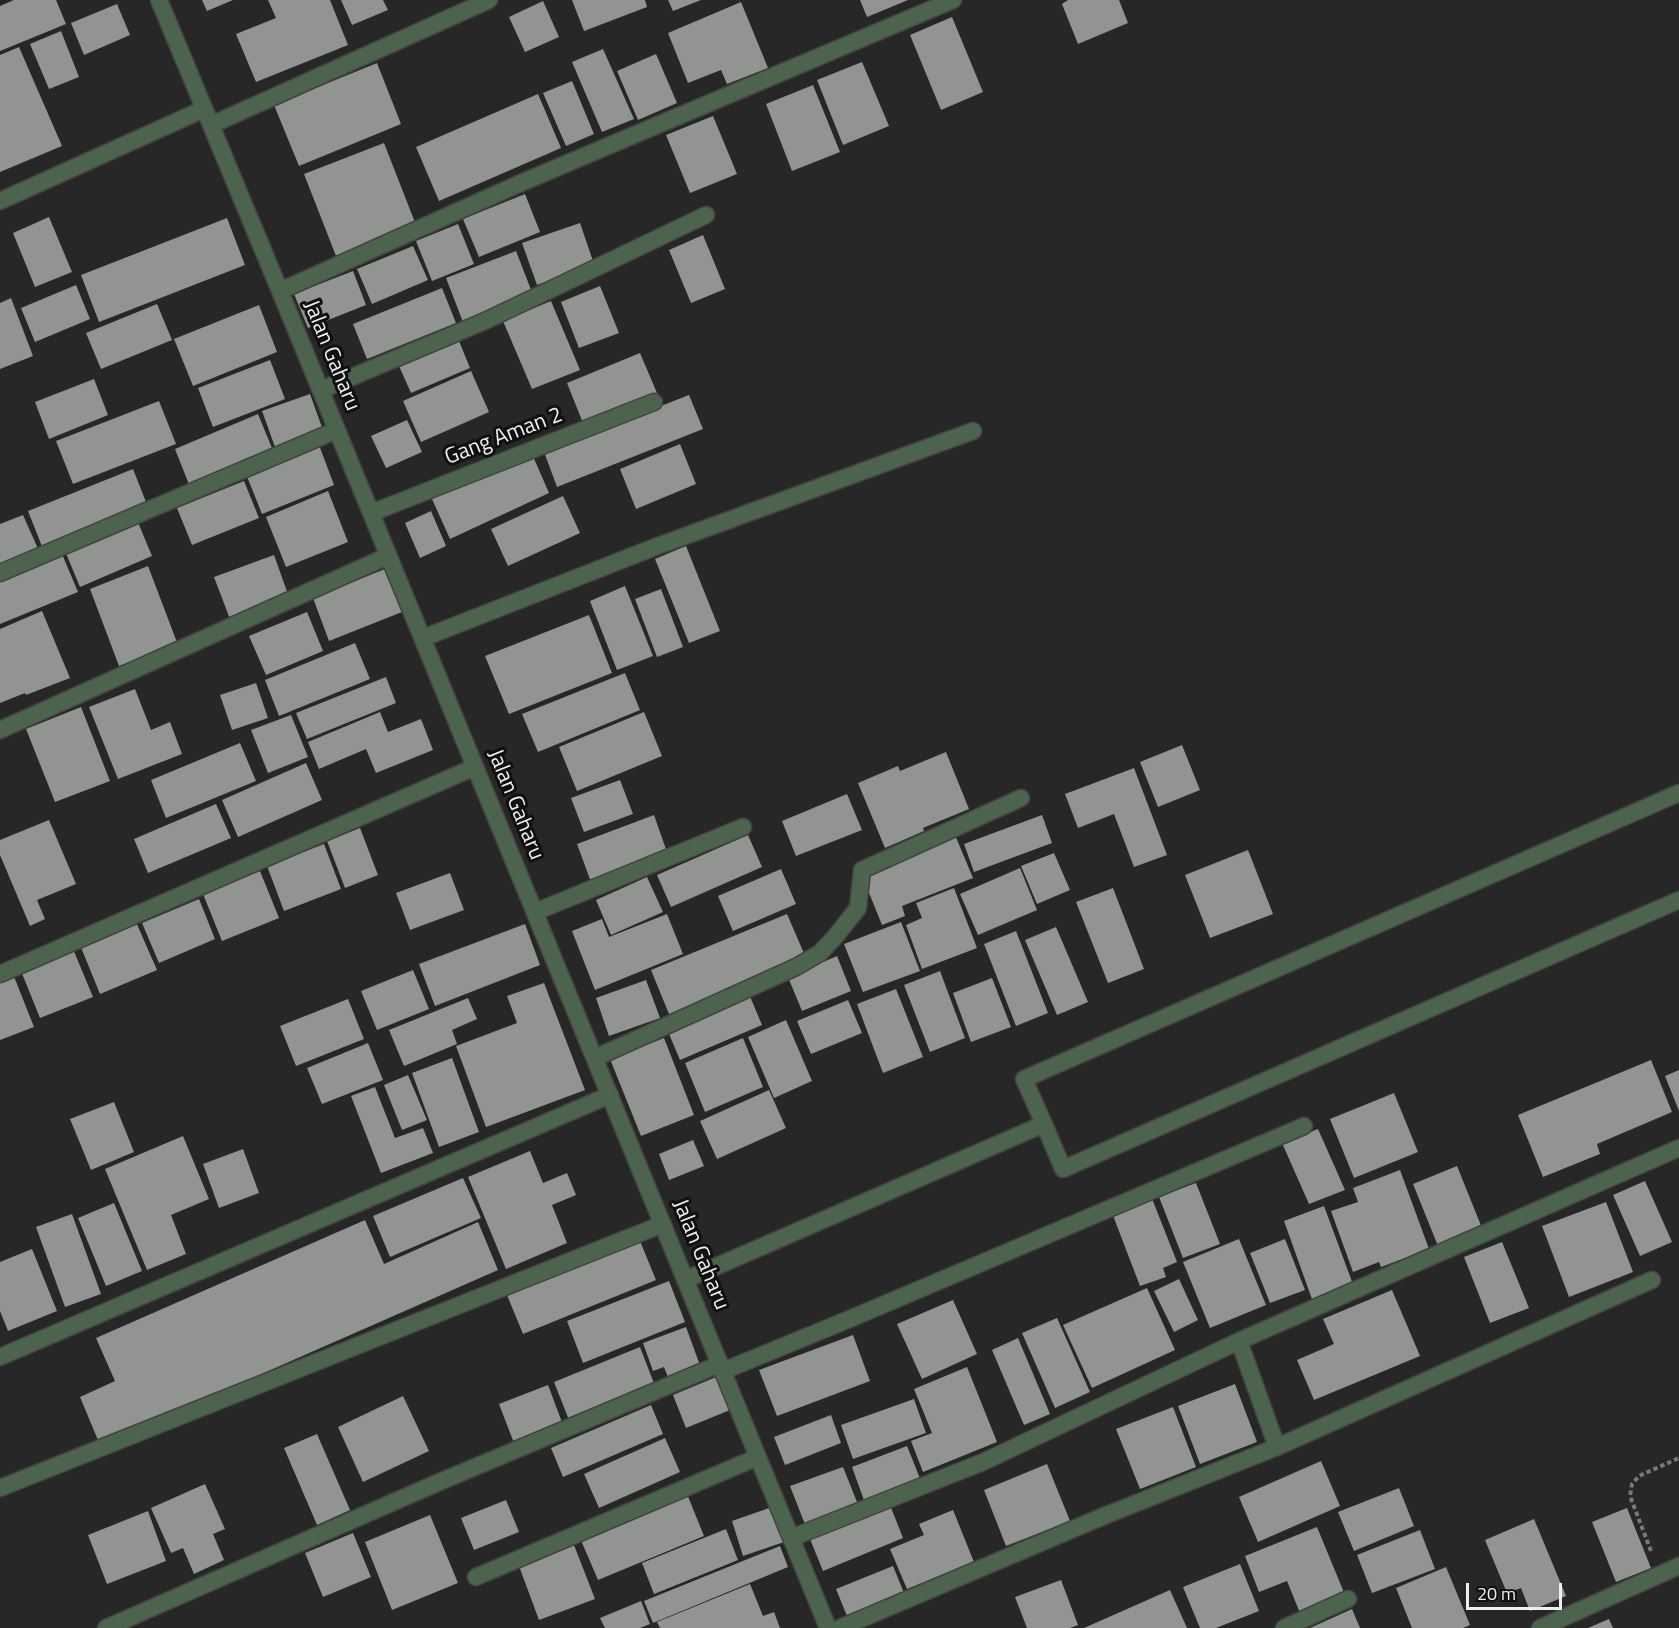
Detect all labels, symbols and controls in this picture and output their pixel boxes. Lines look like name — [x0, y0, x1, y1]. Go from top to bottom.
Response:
street label: Jalan Gaharu — [297, 297, 365, 415]
street label: Gang Aman 2 — [441, 402, 567, 472]
street label: Jalan Gaharu — [481, 746, 549, 864]
street label: Jalan Gaharu — [666, 1196, 734, 1314]
scale bar — [1469, 1571, 1565, 1609]
text: 20 m — [1477, 1580, 1516, 1607]

